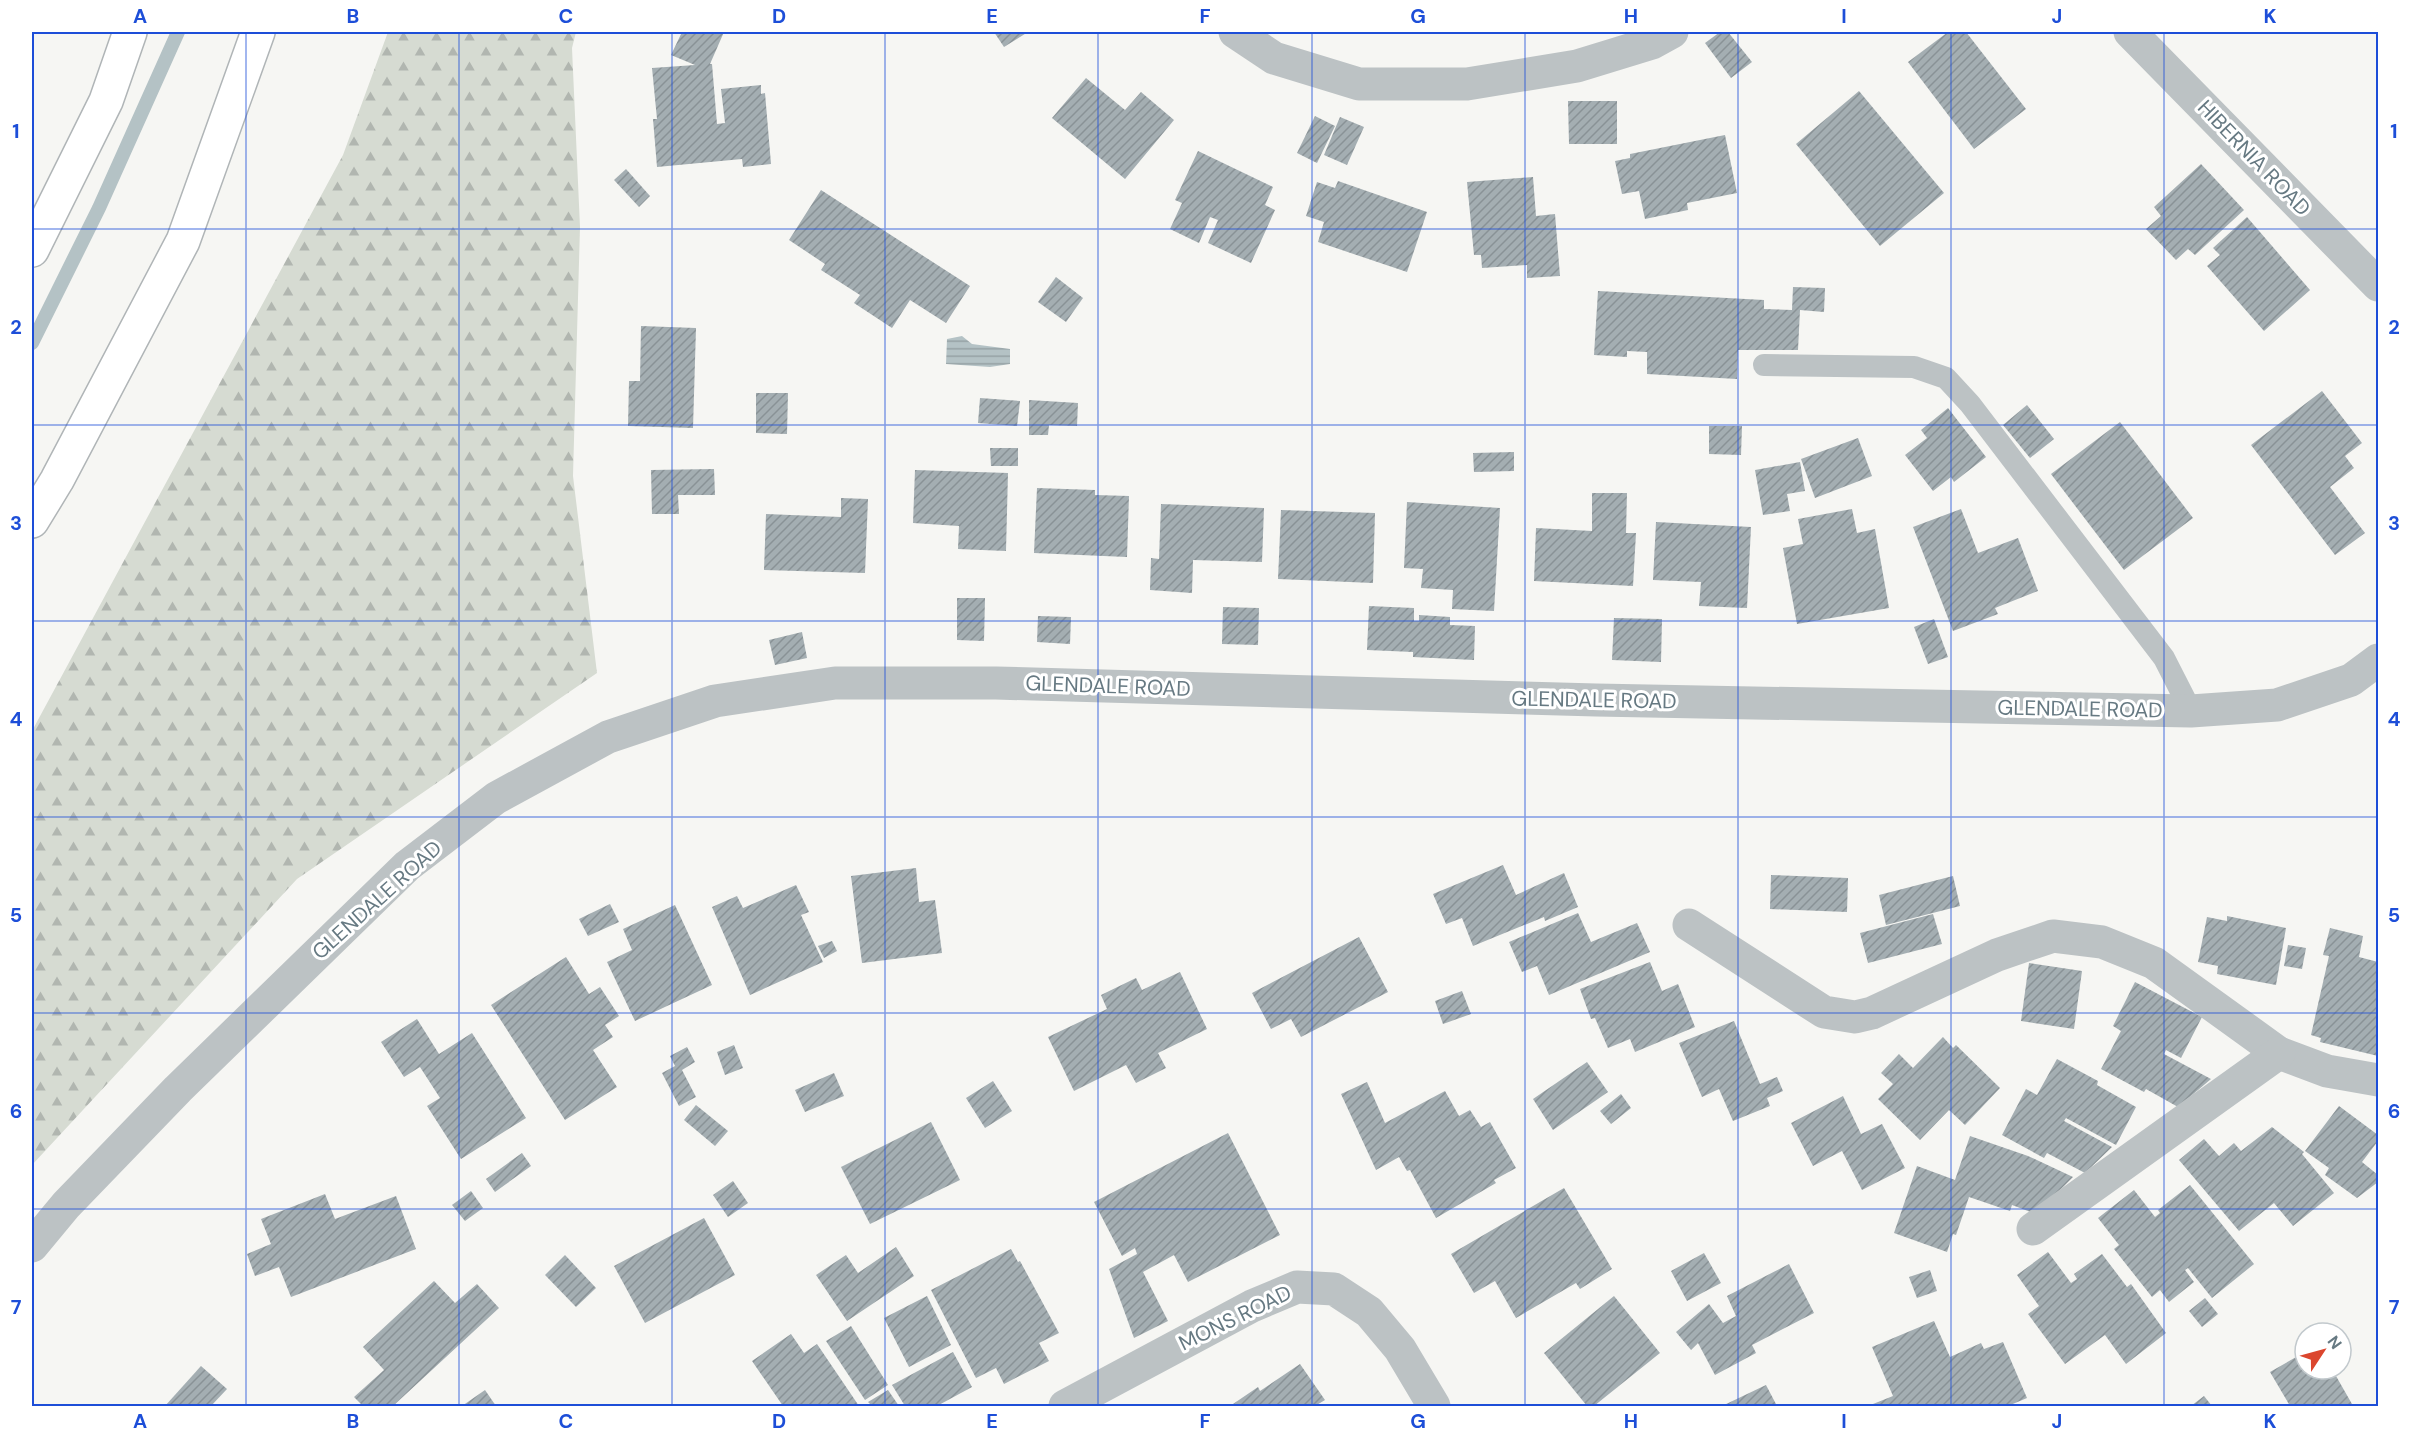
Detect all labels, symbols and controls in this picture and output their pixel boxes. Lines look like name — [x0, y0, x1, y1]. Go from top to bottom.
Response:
text: A — [133, 3, 147, 29]
text: B — [347, 3, 359, 29]
text: C — [559, 3, 573, 29]
text: D — [772, 3, 786, 29]
text: E — [986, 3, 998, 29]
text: F — [1199, 3, 1211, 29]
text: G — [1410, 3, 1426, 29]
text: H — [1624, 3, 1638, 29]
text: I — [1841, 3, 1847, 29]
text: J — [2052, 3, 2062, 29]
text: K — [2263, 3, 2277, 29]
street label: HIBERNIA ROAD — [2191, 94, 2317, 222]
text: 1 — [12, 118, 20, 144]
text: 1 — [2390, 118, 2398, 144]
text: 2 — [10, 314, 22, 340]
text: 2 — [2388, 314, 2400, 340]
text: 3 — [10, 510, 22, 536]
text: 3 — [2388, 510, 2400, 536]
street label: GLENDALE ROAD — [1025, 669, 1191, 703]
street label: GLENDALE ROAD — [1511, 685, 1677, 715]
street label: GLENDALE ROAD — [1997, 694, 2163, 724]
text: 4 — [10, 706, 23, 732]
text: 4 — [2388, 706, 2401, 732]
street label: GLENDALE ROAD — [306, 834, 448, 966]
text: 5 — [10, 902, 22, 928]
text: 5 — [2388, 902, 2400, 928]
text: 6 — [10, 1098, 22, 1124]
text: 6 — [2388, 1098, 2400, 1124]
street label: MONS ROAD — [1174, 1279, 1296, 1357]
text: 7 — [11, 1294, 22, 1320]
text: 7 — [2389, 1294, 2400, 1320]
north arrow — [2293, 1321, 2353, 1381]
text: N — [2323, 1332, 2347, 1353]
text: A — [133, 1408, 147, 1434]
text: B — [347, 1408, 359, 1434]
text: C — [559, 1408, 573, 1434]
text: D — [772, 1408, 786, 1434]
text: E — [986, 1408, 998, 1434]
text: F — [1199, 1408, 1211, 1434]
text: G — [1410, 1408, 1426, 1434]
text: H — [1624, 1408, 1638, 1434]
text: I — [1841, 1408, 1847, 1434]
text: J — [2052, 1408, 2062, 1434]
text: K — [2263, 1408, 2277, 1434]

